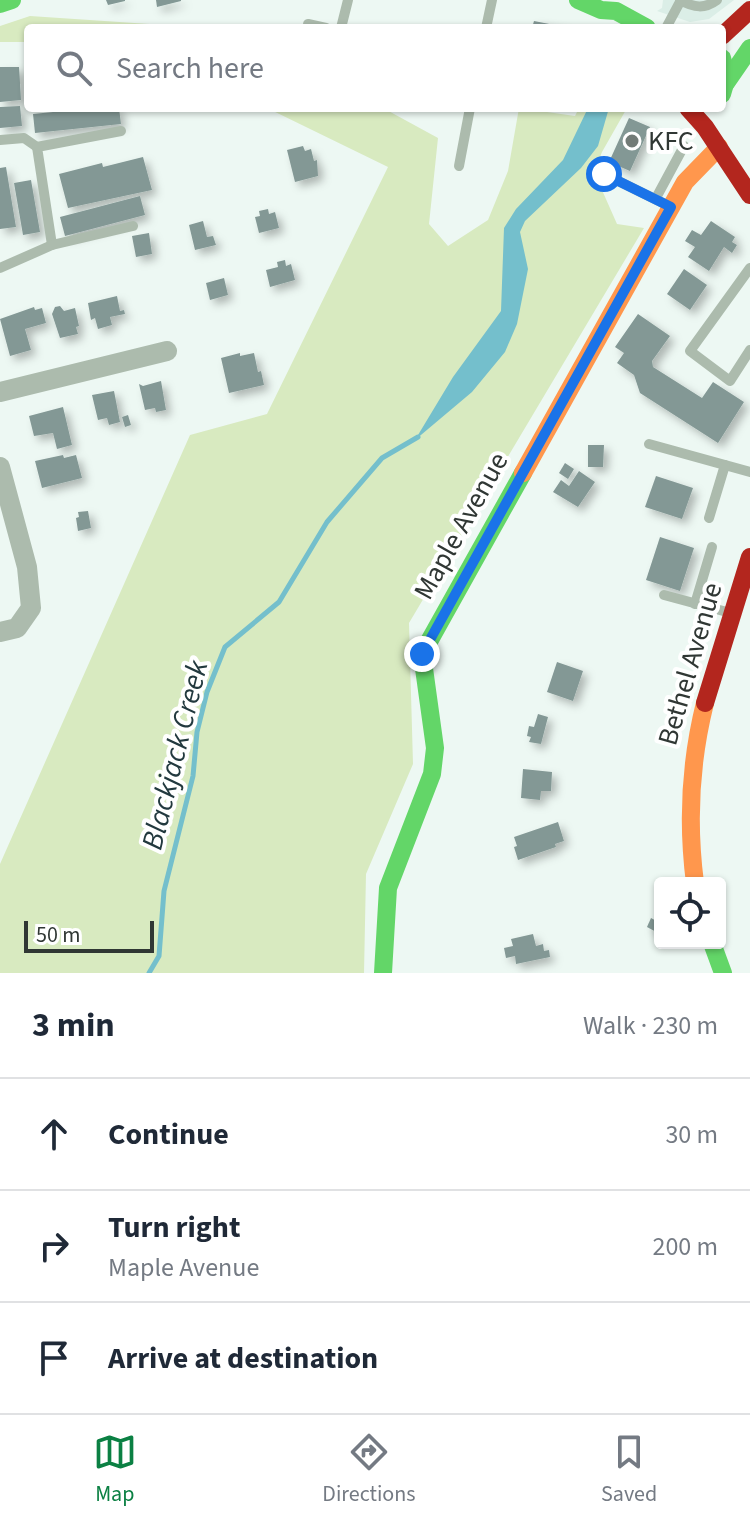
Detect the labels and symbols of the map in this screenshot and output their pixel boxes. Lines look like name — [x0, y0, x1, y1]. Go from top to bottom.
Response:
place label: KFC — [648, 121, 694, 161]
marker: KFC — [623, 132, 641, 150]
route start — [586, 156, 622, 192]
street label: Maple Avenue — [404, 445, 518, 607]
street label: Bethel Avenue — [648, 578, 732, 750]
route end — [404, 636, 440, 672]
water label: Blackjack Creek — [131, 655, 219, 854]
scale bar — [24, 917, 154, 953]

